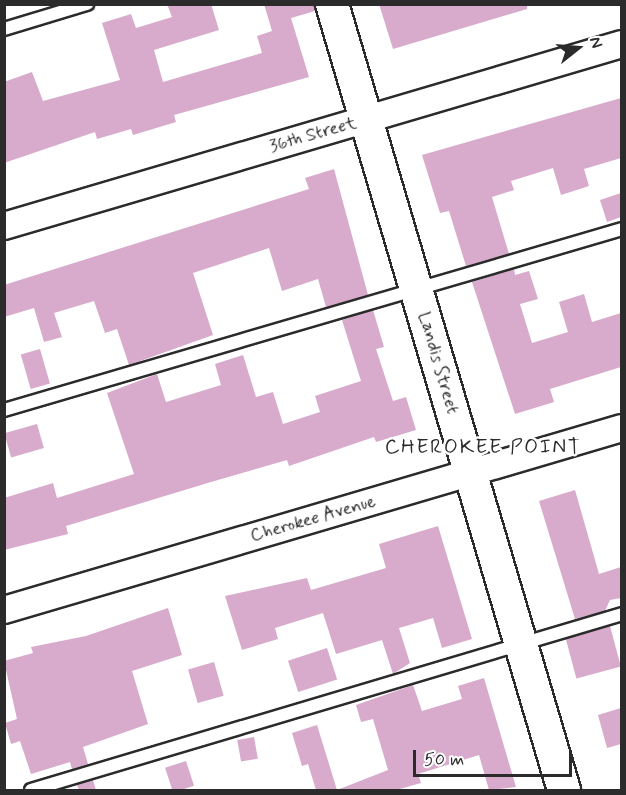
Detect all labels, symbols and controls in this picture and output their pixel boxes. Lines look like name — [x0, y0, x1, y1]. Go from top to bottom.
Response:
north arrow — [548, 18, 608, 78]
text: N — [584, 34, 607, 51]
street label: 36th Street — [267, 112, 359, 158]
street label: Landis Street — [413, 308, 463, 418]
district label: CHEROKEE POINT — [383, 434, 583, 460]
street label: Cherokee Avenue — [247, 490, 379, 548]
scale bar — [416, 738, 575, 776]
text: 50 m — [424, 748, 464, 772]

